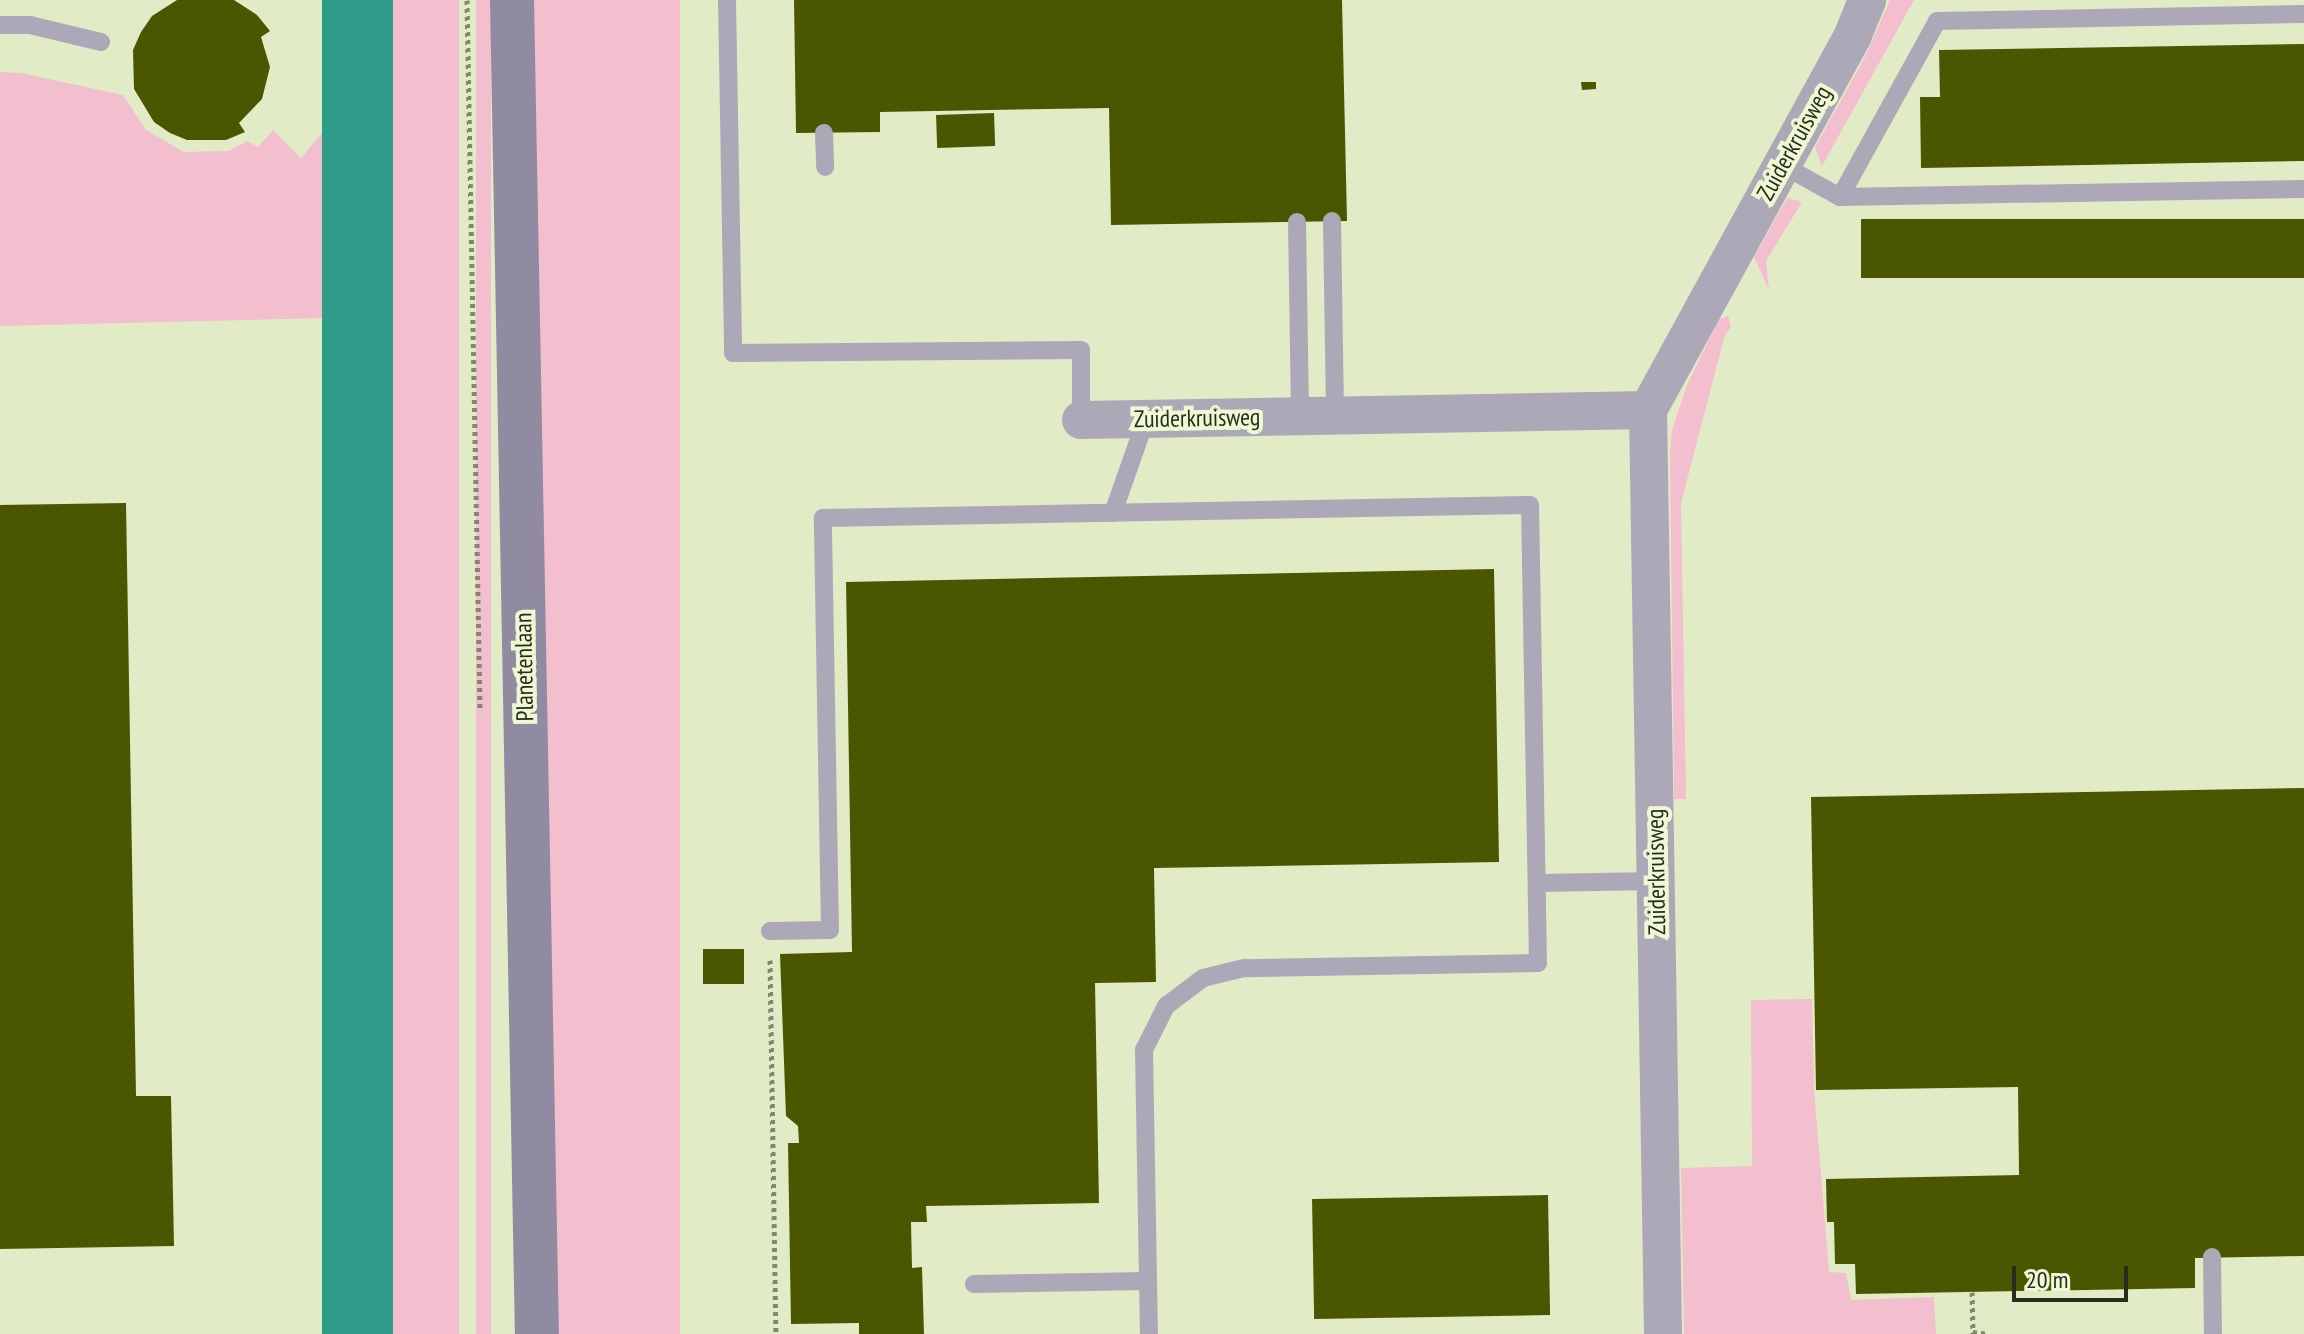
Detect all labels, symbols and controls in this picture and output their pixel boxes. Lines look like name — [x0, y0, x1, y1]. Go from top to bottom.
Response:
street label: Zuiderkruisweg — [1751, 81, 1837, 205]
street label: Zuiderkruisweg — [1134, 402, 1260, 434]
street label: Planetenlaan — [509, 612, 539, 722]
street label: Zuiderkruisweg — [1640, 809, 1672, 935]
scale bar — [2016, 1250, 2132, 1300]
text: 20 m — [2026, 1264, 2068, 1295]

